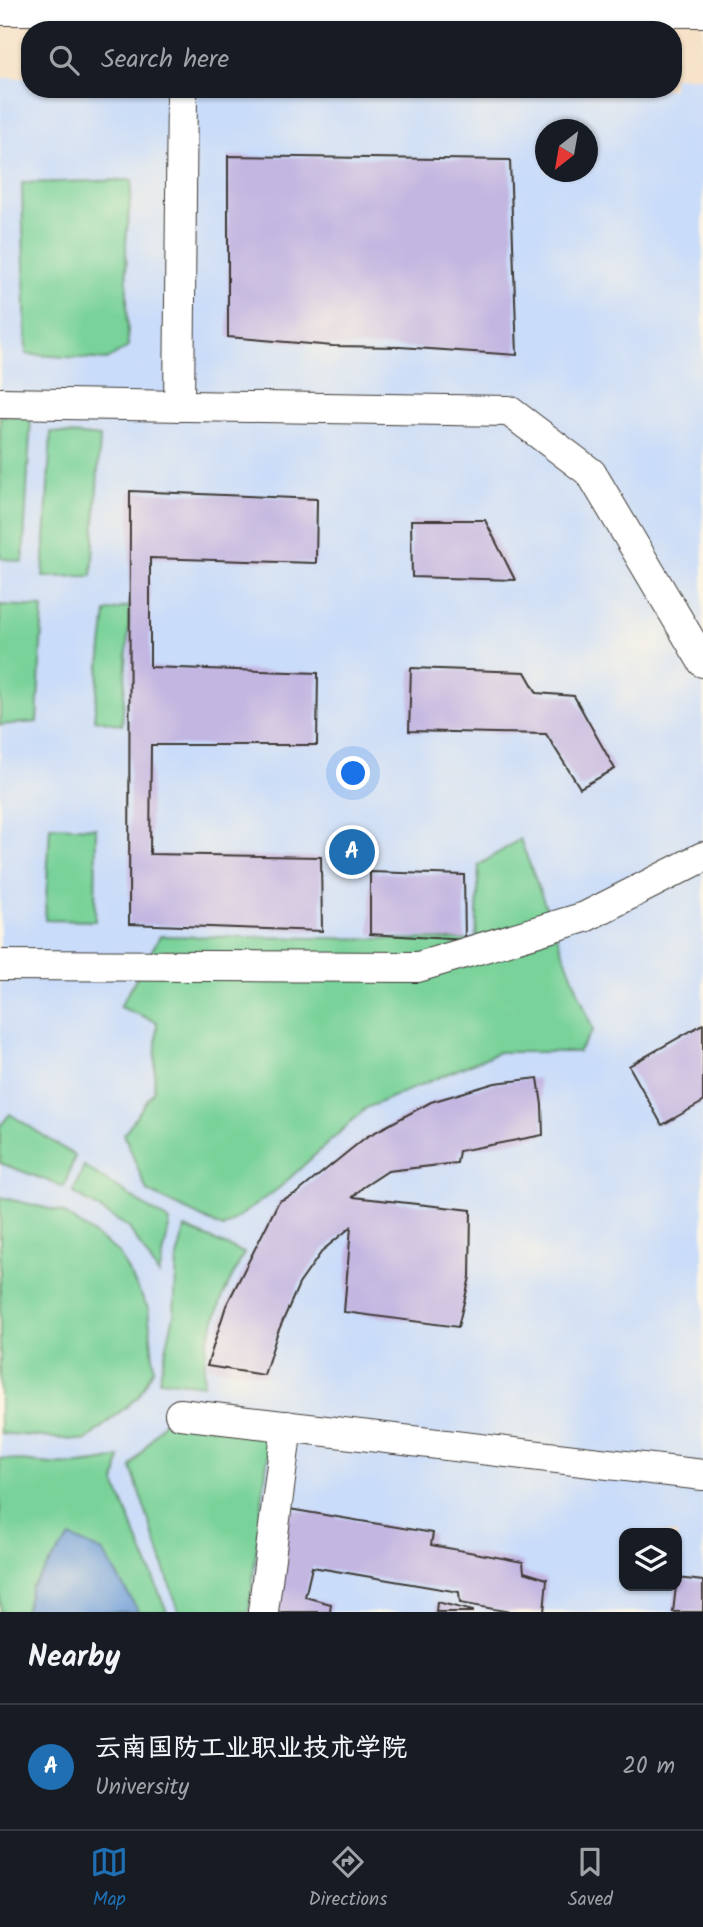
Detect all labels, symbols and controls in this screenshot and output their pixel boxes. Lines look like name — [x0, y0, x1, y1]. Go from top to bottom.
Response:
search box — [21, 21, 682, 98]
text: Search here — [101, 39, 229, 81]
icon: search — [45, 41, 83, 79]
north arrow — [535, 119, 598, 182]
your location — [336, 756, 370, 790]
pin: A — [329, 826, 375, 878]
map controls — [619, 1528, 682, 1591]
button: layers — [619, 1528, 682, 1591]
text: Nearby — [28, 1634, 120, 1682]
text: 云南国防工业职业技术学院 — [95, 1728, 407, 1770]
text: A — [44, 1749, 58, 1785]
text: 20 m — [623, 1749, 675, 1785]
text: University — [95, 1770, 189, 1806]
tab: Map — [90, 1843, 128, 1915]
tab: Directions — [309, 1843, 387, 1915]
tab: Saved — [568, 1843, 613, 1915]

